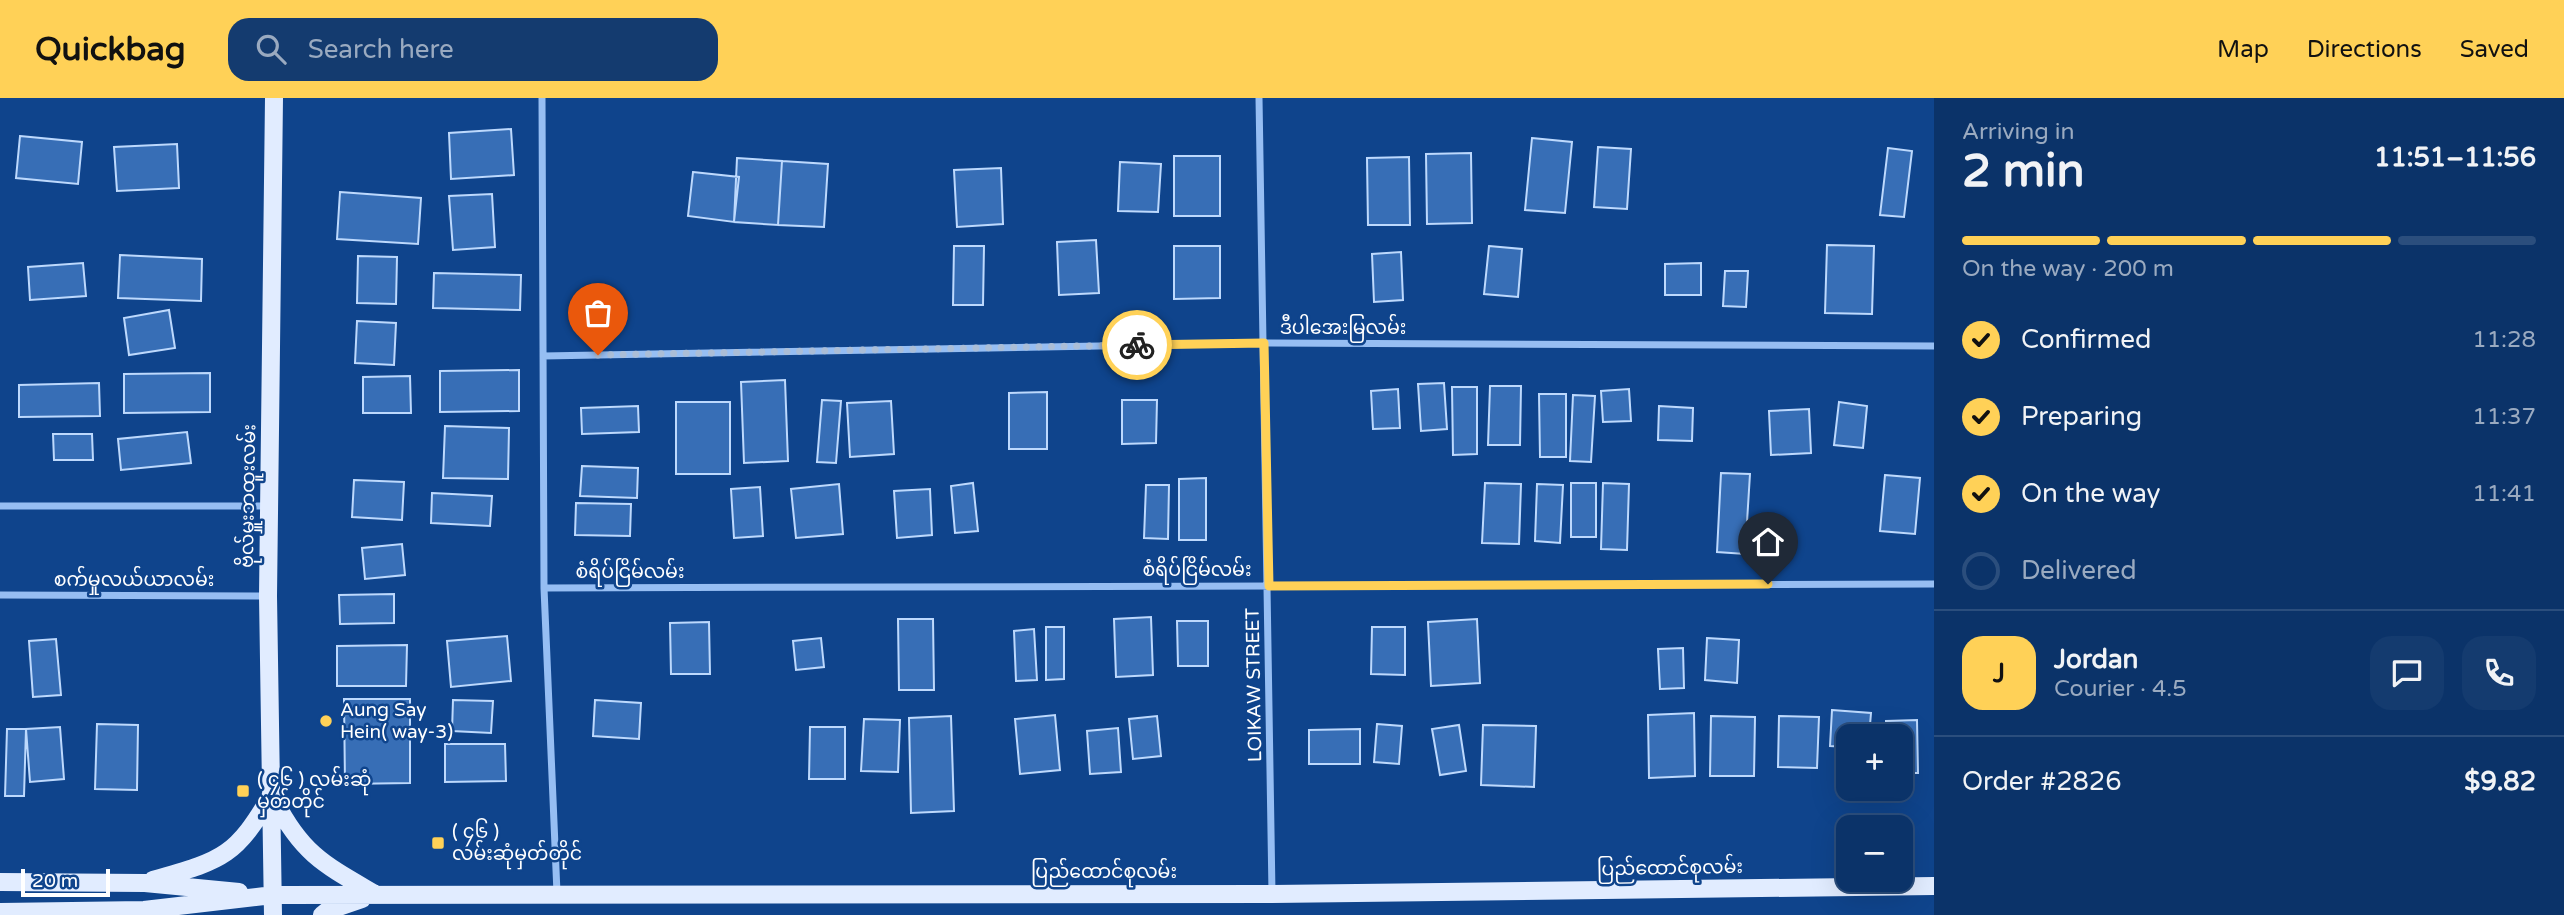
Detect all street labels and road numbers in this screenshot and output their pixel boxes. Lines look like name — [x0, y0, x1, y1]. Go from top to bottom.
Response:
street label: ဒီပါအေးမြလမ်း — [1280, 313, 1406, 343]
street label: ဗိုလ်မှူးဘထူးလမ်း — [232, 424, 265, 568]
street label: စံရိပ်ငြိမ်လမ်း — [1142, 555, 1252, 585]
street label: စံရိပ်ငြိမ်လမ်း — [575, 557, 685, 587]
street label: စက်မှုလယ်ယာလမ်း — [54, 565, 214, 595]
street label: LOIKAW STREET — [1242, 607, 1266, 762]
street label: ပြည်ထောင်စုလမ်း — [1597, 852, 1743, 885]
street label: ပြည်ထောင်စုလမ်း — [1031, 857, 1177, 888]

